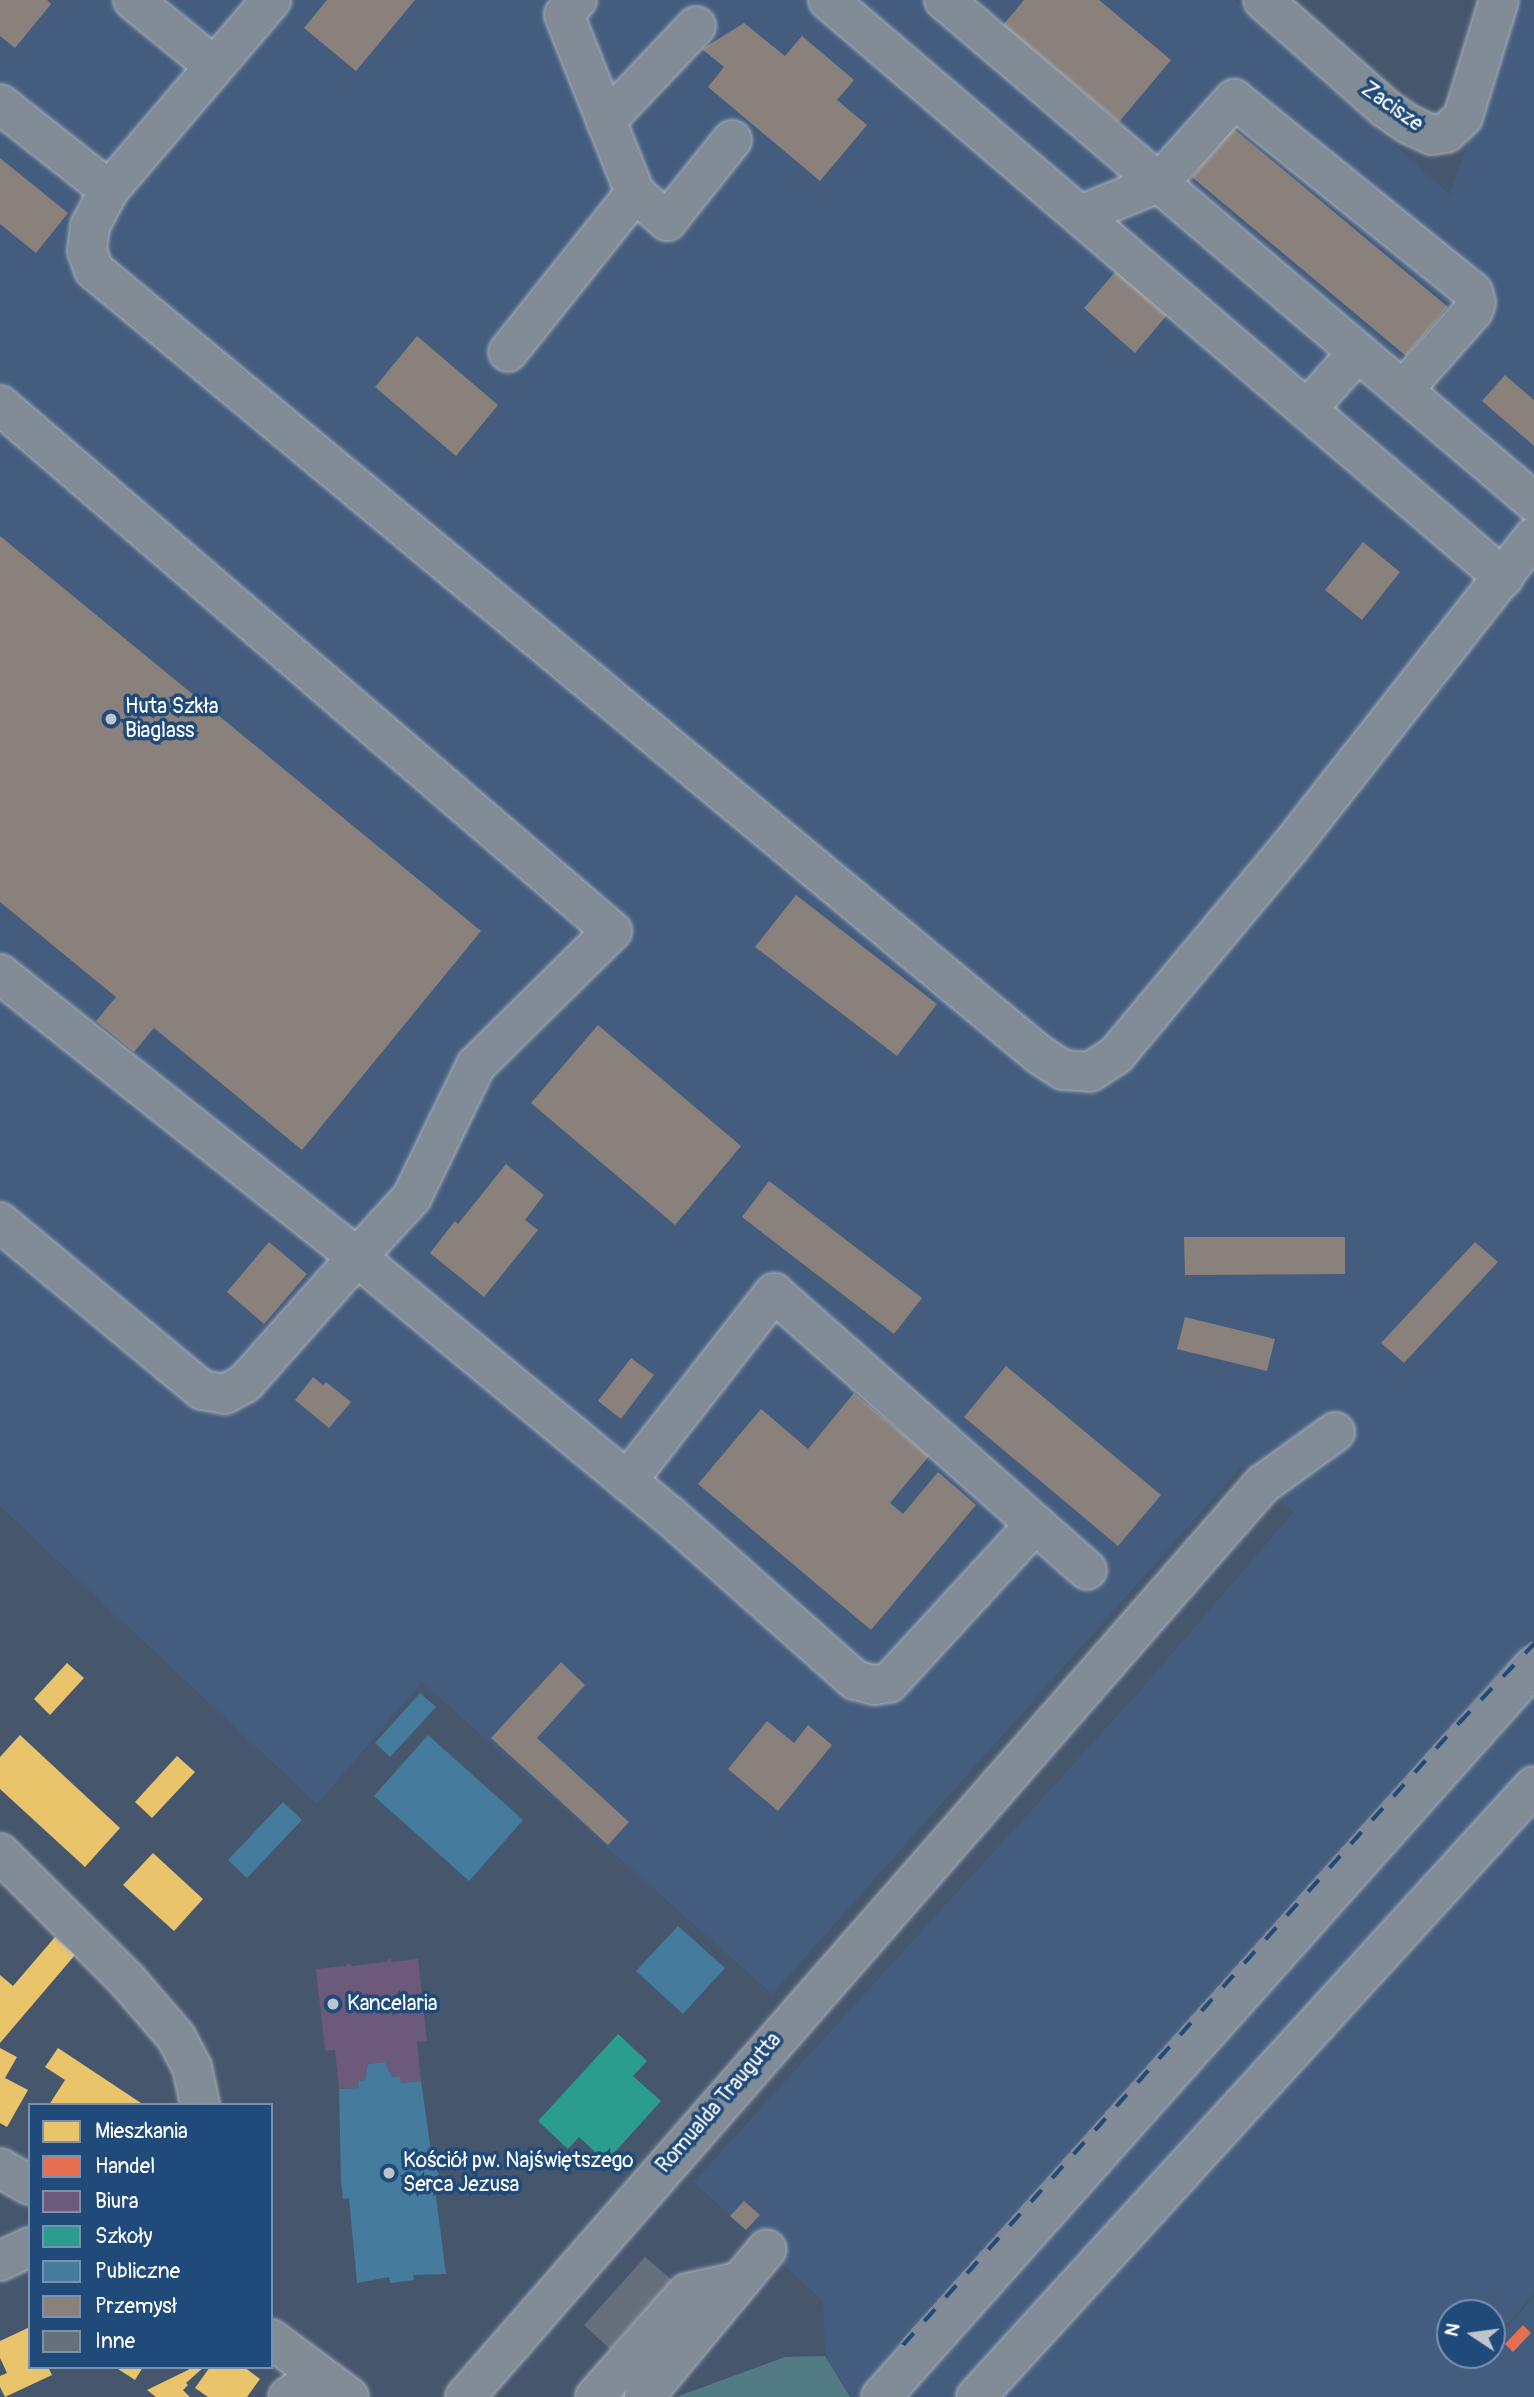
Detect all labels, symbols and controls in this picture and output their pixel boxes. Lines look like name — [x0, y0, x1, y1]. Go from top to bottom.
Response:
street label: Zacisze — [1356, 77, 1428, 137]
place label: Huta Szkła Biaglass — [125, 694, 219, 744]
marker: Huta Szkła Biaglass — [103, 711, 119, 727]
place label: Kancelaria — [347, 1991, 437, 2017]
marker: Kancelaria — [325, 1996, 341, 2012]
street label: Romualda Traugutta — [651, 2028, 787, 2178]
legend — [28, 2103, 273, 2369]
text: Mieszkania — [95, 2118, 188, 2145]
place label: Kościół pw. Najświętszego Serca Jezusa — [403, 2148, 633, 2198]
text: Handel — [95, 2153, 155, 2180]
marker: Kościół pw. Najświętszego Serca Jezusa — [381, 2165, 397, 2181]
text: Biura — [95, 2188, 138, 2215]
text: Szkoły — [95, 2223, 152, 2250]
text: Publiczne — [95, 2258, 180, 2285]
text: Przemysł — [95, 2293, 177, 2320]
north arrow — [1436, 2299, 1506, 2369]
text: N — [1439, 2321, 1466, 2339]
text: Inne — [95, 2328, 135, 2355]

